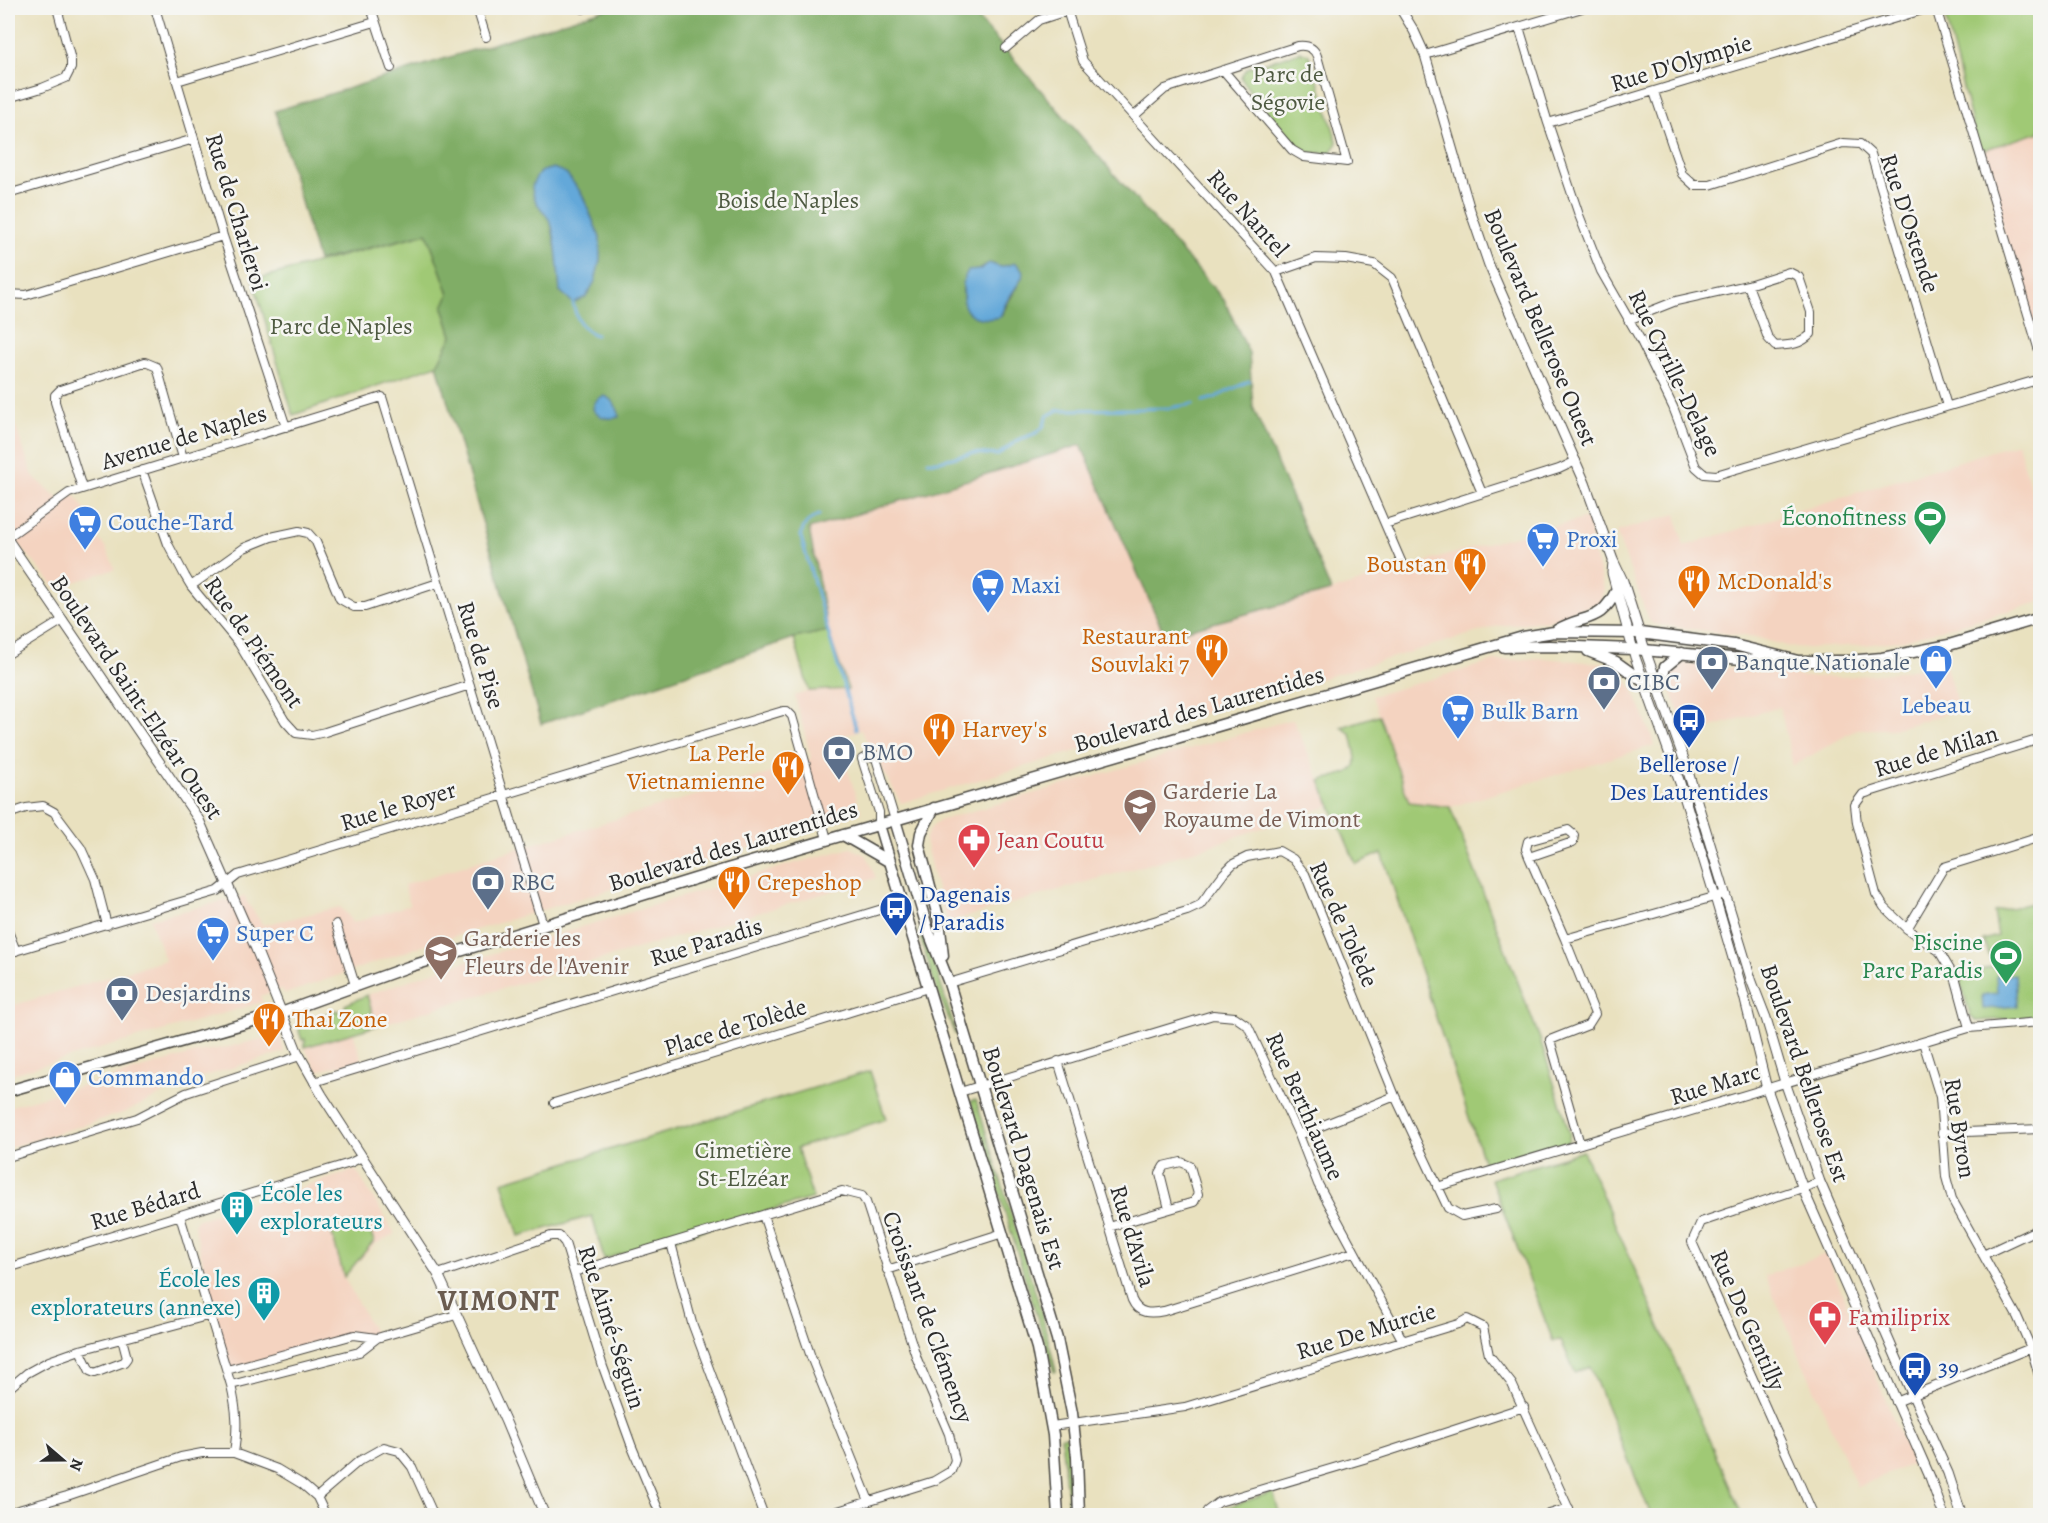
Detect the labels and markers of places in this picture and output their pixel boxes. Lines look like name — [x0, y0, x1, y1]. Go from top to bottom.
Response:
sports icon: Éconofitness — [1912, 499, 1948, 546]
place label: Éconofitness — [1781, 501, 1907, 533]
supermarket icon: Couche-Tard — [67, 504, 103, 551]
place label: Couche-Tard — [108, 506, 234, 538]
supermarket icon: Proxi — [1525, 521, 1561, 568]
place label: Proxi — [1566, 523, 1618, 555]
restaurant icon: Boustan — [1452, 546, 1488, 593]
place label: Boustan — [1366, 548, 1447, 580]
restaurant icon: McDonald's — [1676, 563, 1712, 610]
place label: McDonald's — [1717, 565, 1832, 597]
supermarket icon: Maxi — [970, 567, 1006, 614]
place label: Maxi — [1011, 569, 1060, 601]
place label: Restaurant Souvlaki 7 — [1081, 620, 1190, 680]
restaurant icon: Restaurant Souvlaki 7 — [1194, 632, 1230, 679]
shop icon: Lebeau — [1918, 643, 1954, 690]
bank icon: Banque Nationale — [1694, 644, 1730, 691]
place label: Banque Nationale — [1735, 646, 1910, 678]
bank icon: CIBC — [1586, 664, 1622, 711]
place label: CIBC — [1627, 666, 1680, 698]
place label: Lebeau — [1901, 689, 1971, 721]
supermarket icon: Bulk Barn — [1440, 693, 1476, 740]
place label: Bulk Barn — [1481, 695, 1579, 727]
bus stop icon: Bellerose / Des Laurentides — [1671, 702, 1707, 749]
restaurant icon: Harvey's — [921, 711, 957, 758]
place label: Harvey's — [962, 713, 1047, 745]
bank icon: BMO — [821, 734, 857, 781]
place label: BMO — [862, 736, 913, 768]
place label: La Perle Vietnamienne — [626, 737, 765, 797]
place label: Bellerose / Des Laurentides — [1609, 748, 1769, 808]
restaurant icon: La Perle Vietnamienne — [770, 749, 806, 796]
place label: Garderie La Royaume de Vimont — [1163, 775, 1360, 835]
school or university icon: Garderie La Royaume de Vimont — [1122, 787, 1158, 834]
pharmacy icon: Jean Coutu — [956, 822, 992, 869]
place label: Jean Coutu — [997, 824, 1104, 856]
bank icon: RBC — [470, 864, 506, 911]
restaurant icon: Crepeshop — [716, 864, 752, 911]
place label: RBC — [511, 866, 555, 898]
place label: Crepeshop — [757, 866, 862, 898]
place label: Dagenais / Paradis — [919, 878, 1011, 938]
bus stop icon: Dagenais / Paradis — [878, 890, 914, 937]
supermarket icon: Super C — [195, 915, 231, 962]
place label: Super C — [236, 917, 314, 949]
place label: Garderie les Fleurs de l'Avenir — [464, 922, 629, 982]
place label: Piscine Parc Paradis — [1862, 926, 1983, 986]
school or university icon: Garderie les Fleurs de l'Avenir — [423, 934, 459, 981]
sports icon: Piscine Parc Paradis — [1988, 938, 2024, 985]
bank icon: Desjardins — [104, 975, 140, 1022]
place label: Desjardins — [145, 977, 251, 1009]
restaurant icon: Thai Zone — [251, 1001, 287, 1048]
place label: Thai Zone — [292, 1003, 387, 1035]
shop icon: Commando — [47, 1059, 83, 1106]
place label: Commando — [88, 1061, 204, 1093]
place label: École les explorateurs — [260, 1177, 383, 1237]
building icon: École les explorateurs — [219, 1189, 255, 1236]
place label: École les explorateurs (annexe) — [31, 1263, 241, 1323]
building icon: École les explorateurs (annexe) — [246, 1275, 282, 1322]
pharmacy icon: Familiprix — [1807, 1299, 1843, 1346]
place label: Familiprix — [1848, 1301, 1950, 1333]
bus stop icon: 39 — [1897, 1350, 1933, 1397]
place label: 39 — [1938, 1352, 1959, 1384]

